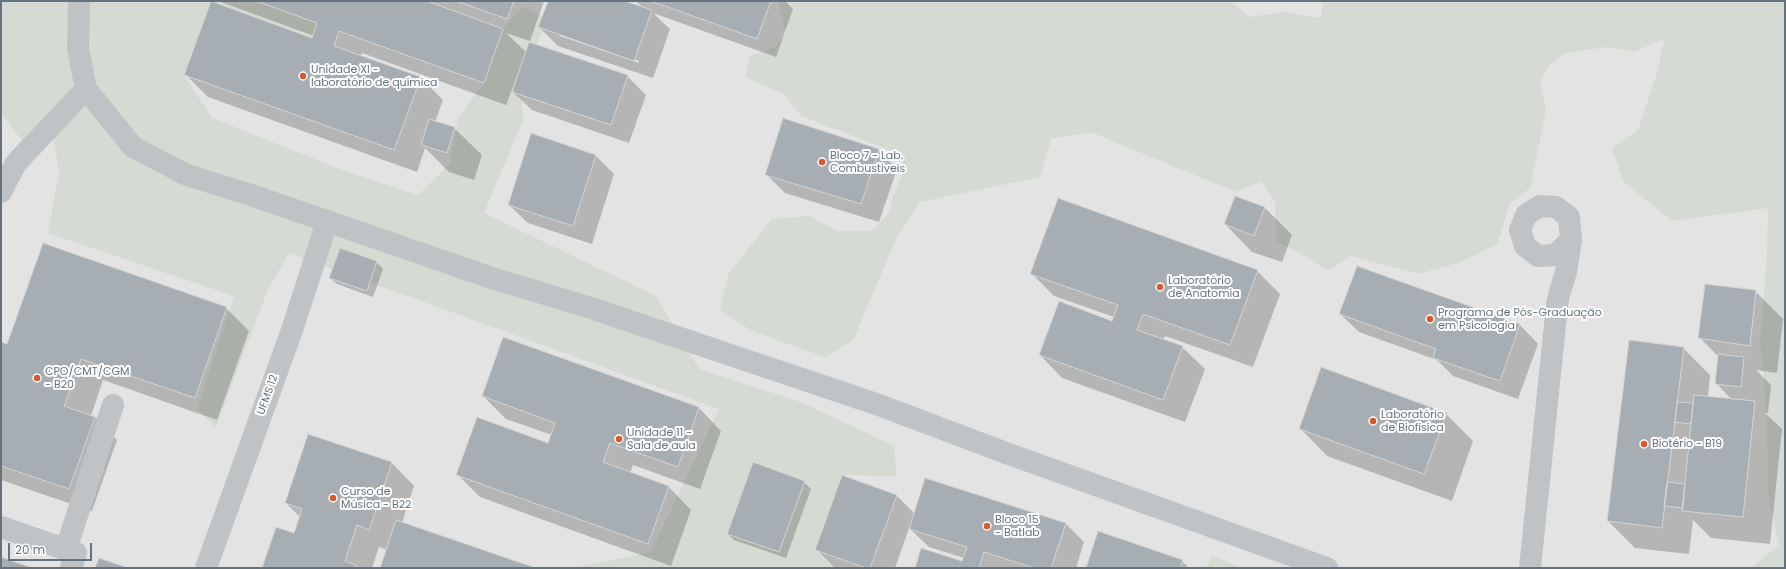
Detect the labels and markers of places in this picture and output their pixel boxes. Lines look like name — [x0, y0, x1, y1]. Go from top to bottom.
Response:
place label: Unidade XI - laboratório de química — [311, 63, 438, 89]
marker: Unidade XI - laboratório de química — [298, 71, 308, 81]
place label: Bloco 7 - Lab. Combustiveis — [830, 149, 905, 175]
marker: Bloco 7 - Lab. Combustiveis — [817, 157, 827, 167]
place label: Laboratório de Anatomia — [1168, 274, 1240, 300]
marker: Laboratório de Anatomia — [1155, 282, 1165, 292]
place label: Programa de Pós-Graduação em Psicologia — [1438, 306, 1602, 332]
marker: Programa de Pós-Graduação em Psicologia — [1425, 314, 1435, 324]
place label: CPO/CMT/CGM - B20 — [45, 365, 129, 391]
marker: CPO/CMT/CGM - B20 — [32, 373, 42, 383]
place label: Laboratório de Biofisíca — [1381, 408, 1444, 434]
marker: Laboratório de Biofisíca — [1368, 416, 1378, 426]
place label: Unidade 11 - Sala de aula — [627, 426, 696, 452]
marker: Unidade 11 - Sala de aula — [614, 434, 624, 444]
place label: Biotério - B19 — [1652, 437, 1722, 451]
marker: Biotério - B19 — [1639, 439, 1649, 449]
place label: Curso de Música - B22 — [341, 485, 411, 511]
marker: Curso de Música - B22 — [328, 493, 338, 503]
place label: Bloco 15 - Batlab — [995, 513, 1040, 539]
marker: Bloco 15 - Batlab — [982, 521, 992, 531]

